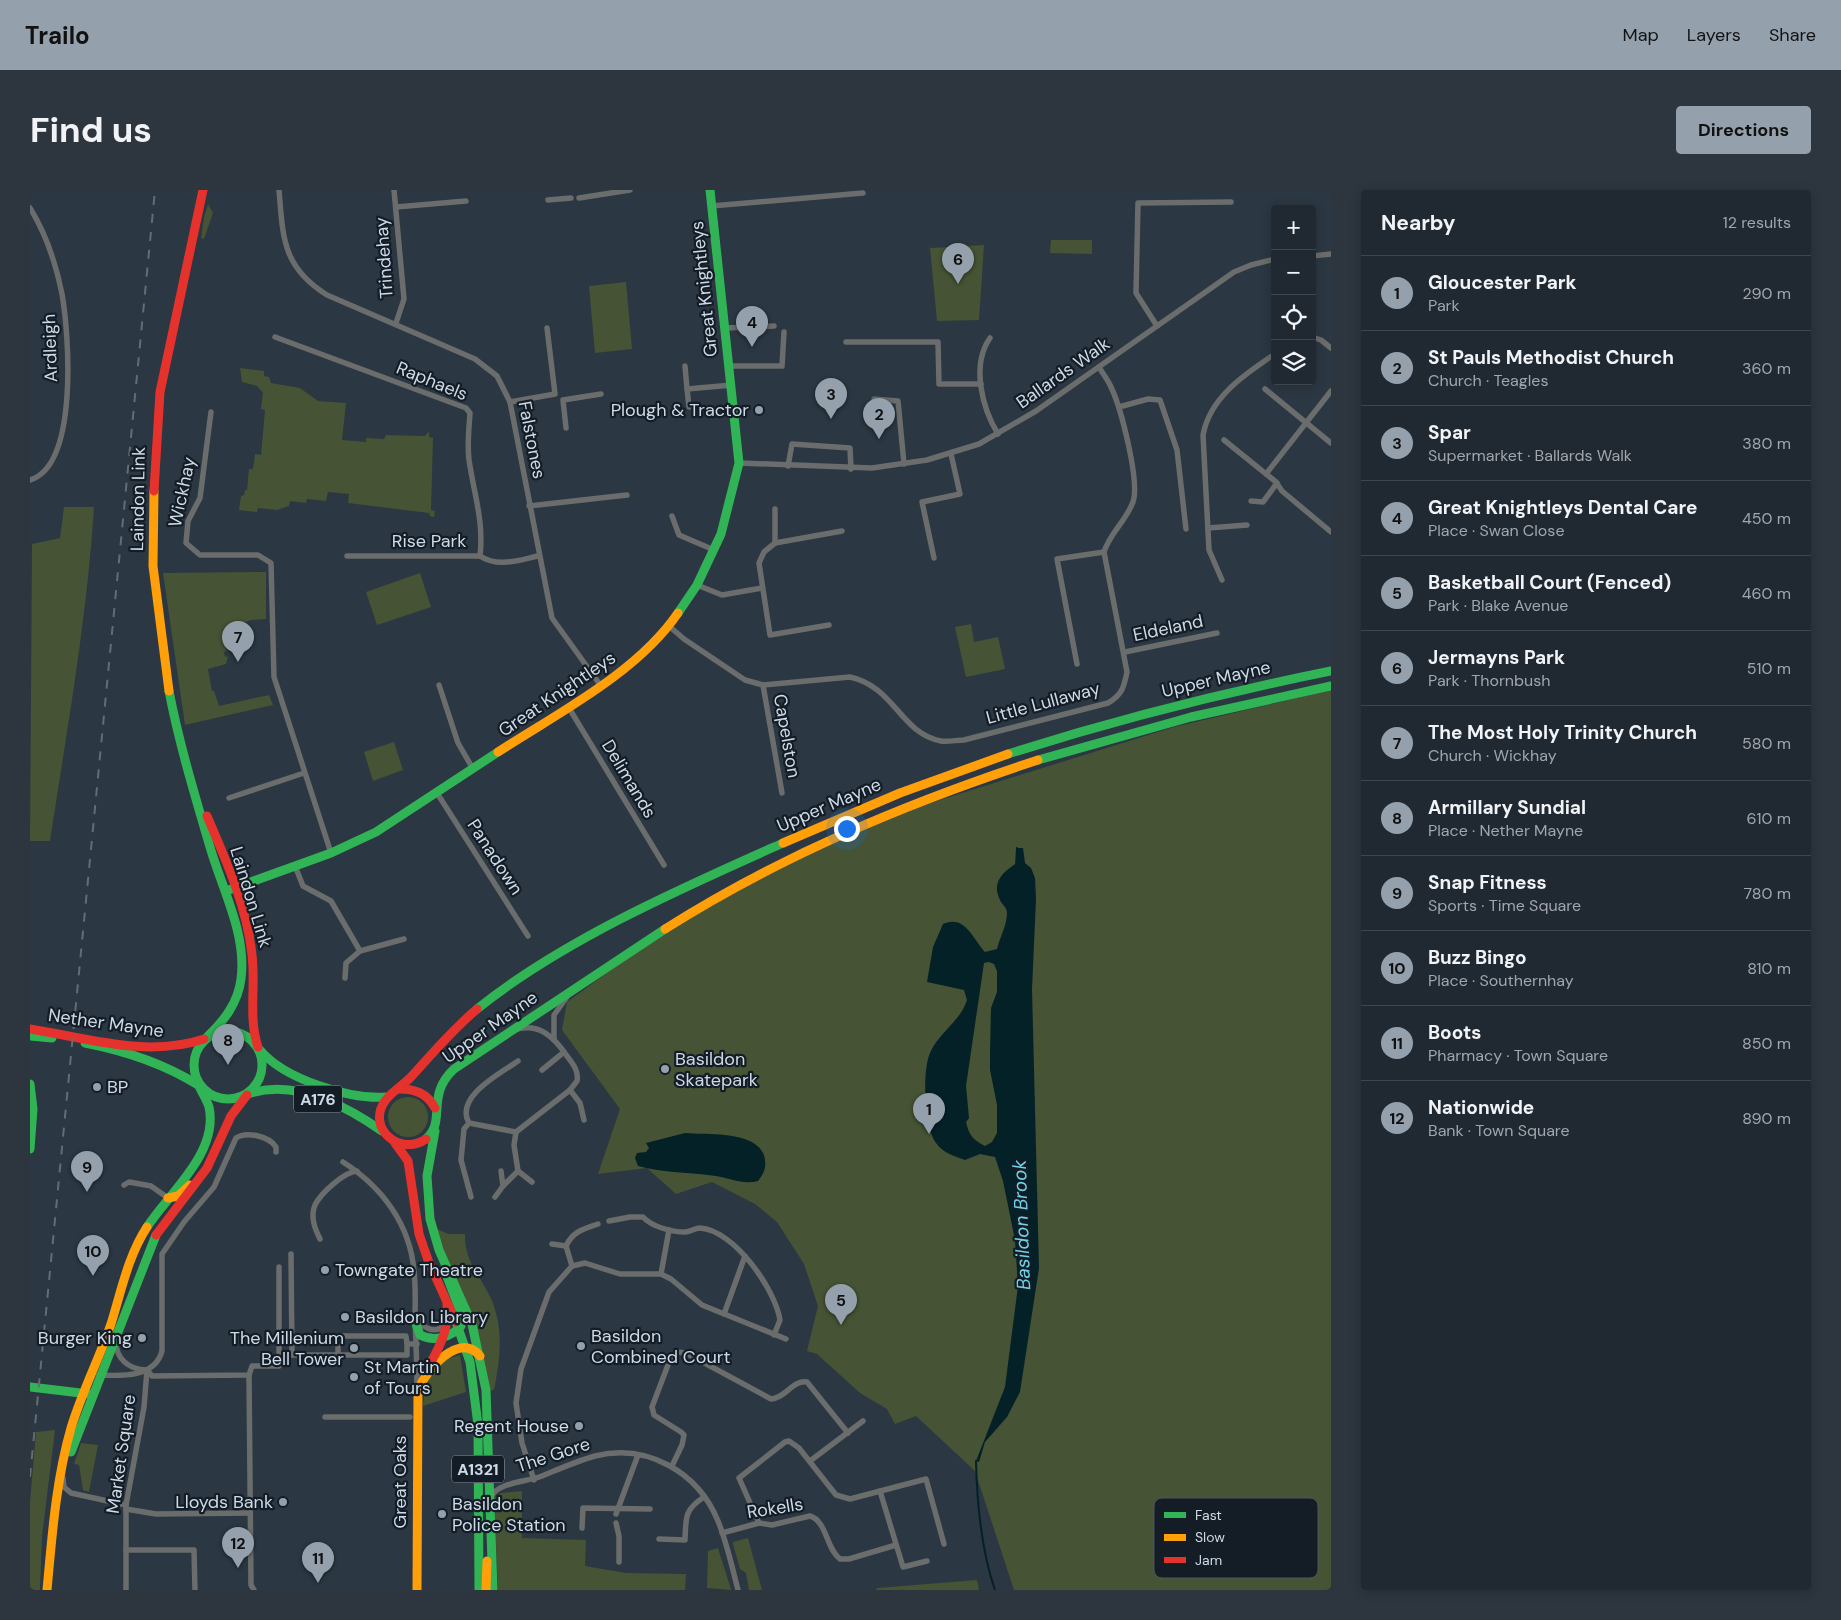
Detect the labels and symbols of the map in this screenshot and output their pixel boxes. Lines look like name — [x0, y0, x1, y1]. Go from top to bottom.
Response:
street label: Trindehay — [369, 216, 399, 300]
street label: Great Knightleys — [685, 220, 723, 358]
pin: 6 — [942, 243, 974, 284]
pin: 4 — [736, 306, 768, 347]
street label: Ardleigh — [37, 313, 63, 383]
street label: Ballards Walk — [1011, 332, 1115, 414]
street label: Raphaels — [393, 356, 471, 406]
pin: 3 — [815, 378, 847, 419]
place label: Plough & Tractor — [611, 398, 749, 422]
pin: 2 — [863, 398, 895, 439]
street label: Falstones — [513, 399, 551, 481]
marker: Plough & Tractor — [753, 404, 765, 416]
street label: Laindon Link — [125, 447, 151, 551]
street label: Wickhay — [163, 455, 201, 529]
street label: Rise Park — [392, 529, 466, 553]
street label: Eldeland — [1131, 609, 1205, 647]
pin: 7 — [222, 621, 254, 662]
street label: Great Knightleys — [494, 646, 620, 742]
street label: Upper Mayne — [1159, 655, 1273, 703]
street label: Little Lullaway — [983, 676, 1103, 730]
street label: Capelston — [768, 692, 806, 780]
street label: Delimands — [596, 735, 662, 823]
street label: Upper Mayne — [773, 772, 885, 838]
street label: Panadown — [462, 815, 528, 899]
your location — [834, 816, 860, 842]
street label: Laindon Link — [224, 844, 278, 950]
street label: Upper Mayne — [438, 985, 542, 1069]
street label: Nether Mayne — [47, 1003, 165, 1043]
pin: 8 — [212, 1024, 244, 1065]
place label: Basildon Skatepark — [675, 1047, 758, 1092]
marker: Basildon Skatepark — [659, 1063, 671, 1075]
place label: BP — [107, 1075, 128, 1099]
marker: BP — [91, 1081, 103, 1093]
road number: A176 — [294, 1086, 342, 1112]
pin: 1 — [913, 1093, 945, 1134]
pin: 9 — [71, 1151, 103, 1192]
water label: Basildon Brook — [1007, 1159, 1036, 1291]
pin: 10 — [77, 1235, 109, 1276]
place label: Towngate Theatre — [335, 1258, 483, 1282]
marker: Towngate Theatre — [319, 1264, 331, 1276]
pin: 5 — [825, 1284, 857, 1325]
place label: Basildon Library — [355, 1305, 488, 1329]
marker: Basildon Library — [339, 1311, 351, 1323]
place label: Basildon Combined Court — [591, 1324, 730, 1369]
place label: Burger King — [38, 1326, 132, 1350]
place label: The Millenium Bell Tower — [230, 1326, 344, 1371]
marker: Burger King — [136, 1332, 148, 1344]
marker: Basildon Combined Court — [575, 1340, 587, 1352]
marker: The Millenium Bell Tower — [348, 1342, 360, 1354]
place label: St Martin of Tours — [364, 1355, 440, 1400]
marker: St Martin of Tours — [348, 1371, 360, 1383]
street label: Market Square — [101, 1393, 141, 1515]
place label: Regent House — [454, 1414, 569, 1438]
marker: Regent House — [573, 1420, 585, 1432]
street label: The Gore — [513, 1432, 593, 1478]
street label: Great Oaks — [388, 1436, 412, 1528]
road number: A1321 — [452, 1456, 504, 1482]
place label: Lloyds Bank — [175, 1490, 273, 1514]
place label: Basildon Police Station — [452, 1492, 566, 1537]
street label: Rokells — [745, 1492, 805, 1524]
marker: Lloyds Bank — [277, 1496, 289, 1508]
legend — [1154, 1498, 1318, 1578]
text: Fast — [1195, 1506, 1222, 1524]
marker: Basildon Police Station — [436, 1508, 448, 1520]
pin: 12 — [222, 1527, 254, 1568]
text: Slow — [1195, 1528, 1225, 1546]
pin: 11 — [302, 1542, 334, 1583]
text: Jam — [1195, 1551, 1222, 1569]

